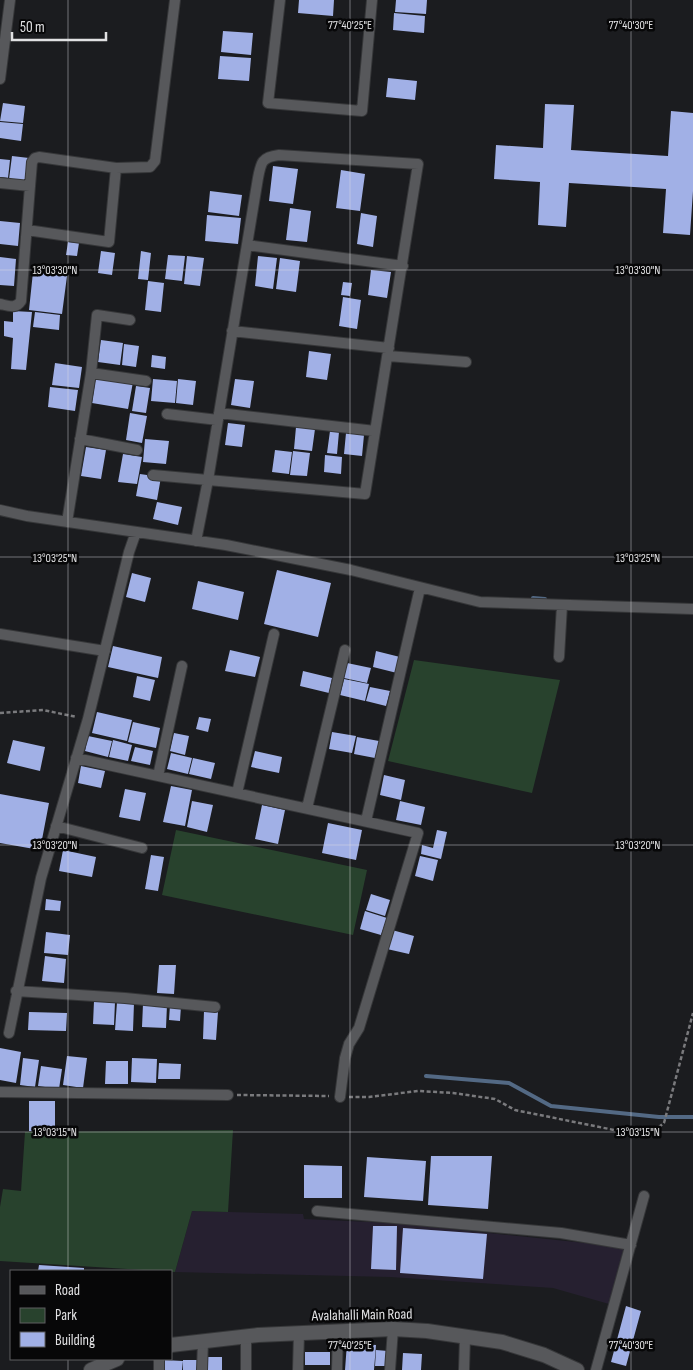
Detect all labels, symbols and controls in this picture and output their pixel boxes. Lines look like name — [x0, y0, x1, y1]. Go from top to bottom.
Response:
scale bar — [12, 10, 106, 42]
text: 50 m — [20, 18, 45, 37]
text: 77°40'25"E — [328, 18, 372, 33]
text: 77°40'30"E — [609, 18, 653, 33]
text: 13°03'30"N — [33, 263, 78, 278]
text: 13°03'30"N — [616, 263, 661, 278]
text: 13°03'25"N — [33, 551, 77, 566]
text: 13°03'25"N — [616, 551, 660, 566]
text: 13°03'20"N — [33, 838, 77, 853]
text: 13°03'20"N — [616, 838, 660, 853]
text: 13°03'15"N — [33, 1125, 77, 1140]
text: 13°03'15"N — [616, 1125, 660, 1140]
legend — [10, 1270, 172, 1360]
text: Road — [55, 1281, 80, 1300]
street label: Avalahalli Main Road — [310, 1305, 413, 1325]
text: Park — [55, 1306, 77, 1325]
text: Building — [55, 1331, 95, 1350]
text: 77°40'25"E — [328, 1338, 372, 1353]
text: 77°40'30"E — [609, 1338, 653, 1353]

